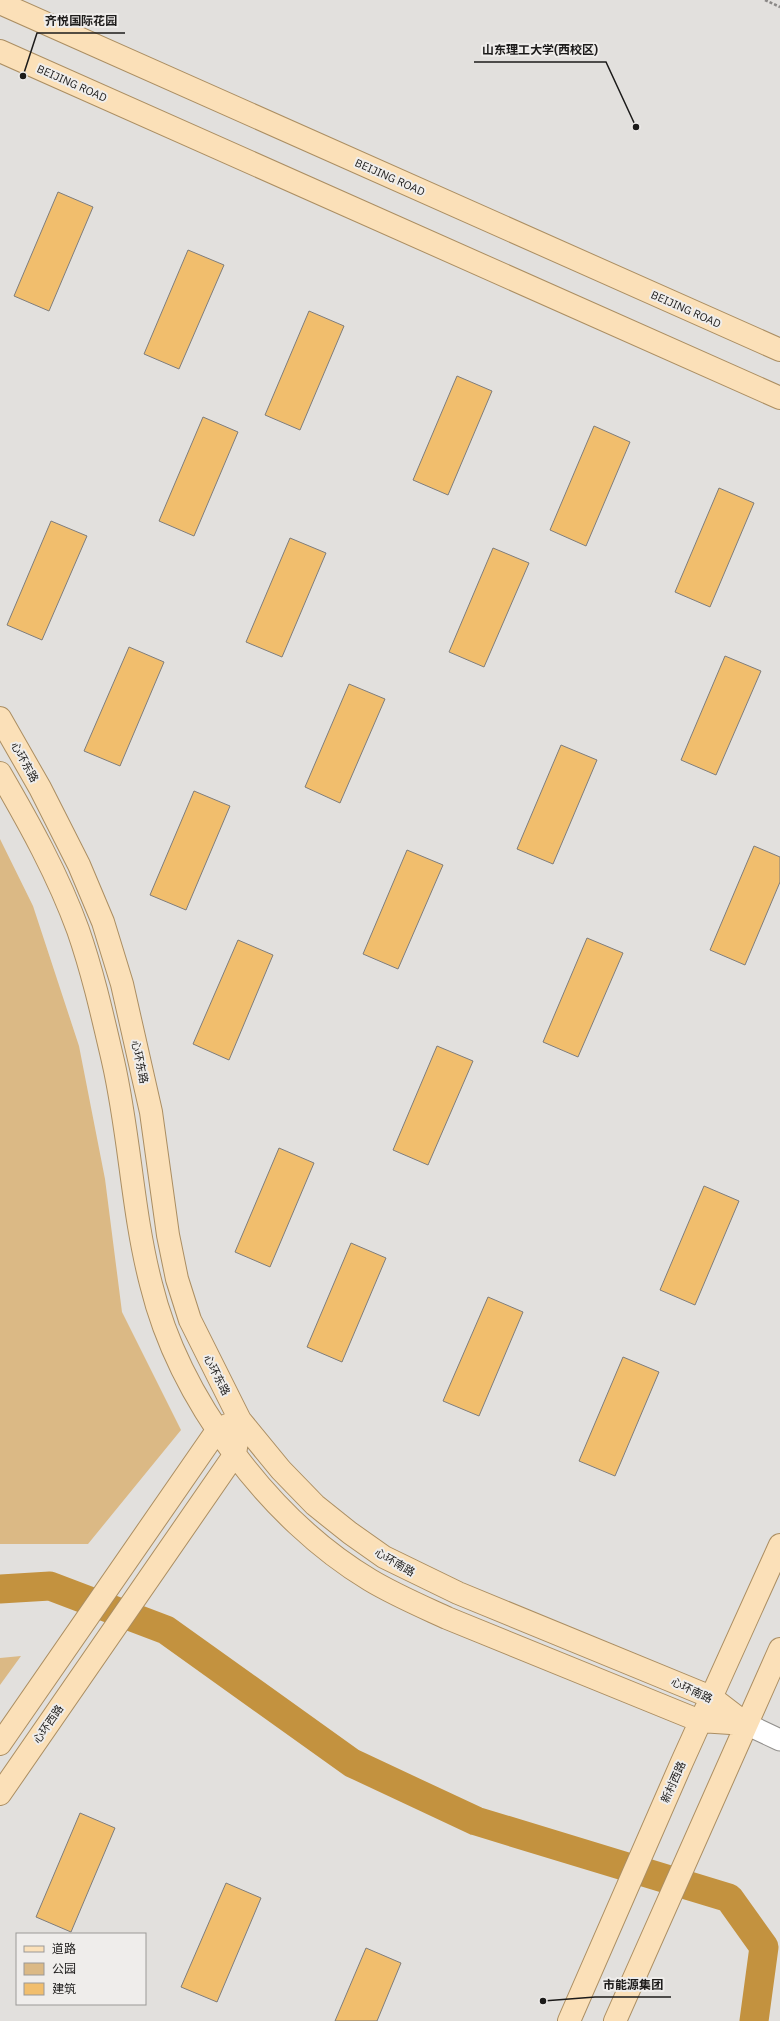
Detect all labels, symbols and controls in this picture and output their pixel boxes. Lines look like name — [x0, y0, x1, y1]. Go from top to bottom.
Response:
callout: 齐悦国际花园 — [37, 9, 125, 33]
text: 齐悦国际花园 — [45, 13, 117, 28]
callout: 山东理工大学(西校区) — [474, 38, 606, 62]
text: 山东理工大学(西校区) — [482, 42, 598, 57]
street label: BEIJING ROAD — [35, 61, 109, 105]
street label: BEIJING ROAD — [353, 155, 427, 199]
street label: BEIJING ROAD — [649, 287, 723, 331]
street label: 心环东路 — [8, 739, 42, 785]
street label: 心环东路 — [129, 1039, 151, 1085]
street label: 心环东路 — [201, 1352, 233, 1398]
street label: 心环南路 — [372, 1545, 418, 1579]
street label: 心环南路 — [669, 1674, 715, 1706]
street label: 心环西路 — [30, 1702, 66, 1746]
street label: 新村西路 — [658, 1759, 688, 1805]
legend — [16, 1933, 146, 2005]
text: 道路 — [52, 1941, 76, 1956]
text: 公园 — [52, 1961, 76, 1976]
callout: 市能源集团 — [595, 1973, 671, 1997]
text: 市能源集团 — [603, 1977, 663, 1992]
text: 建筑 — [52, 1981, 76, 1996]

